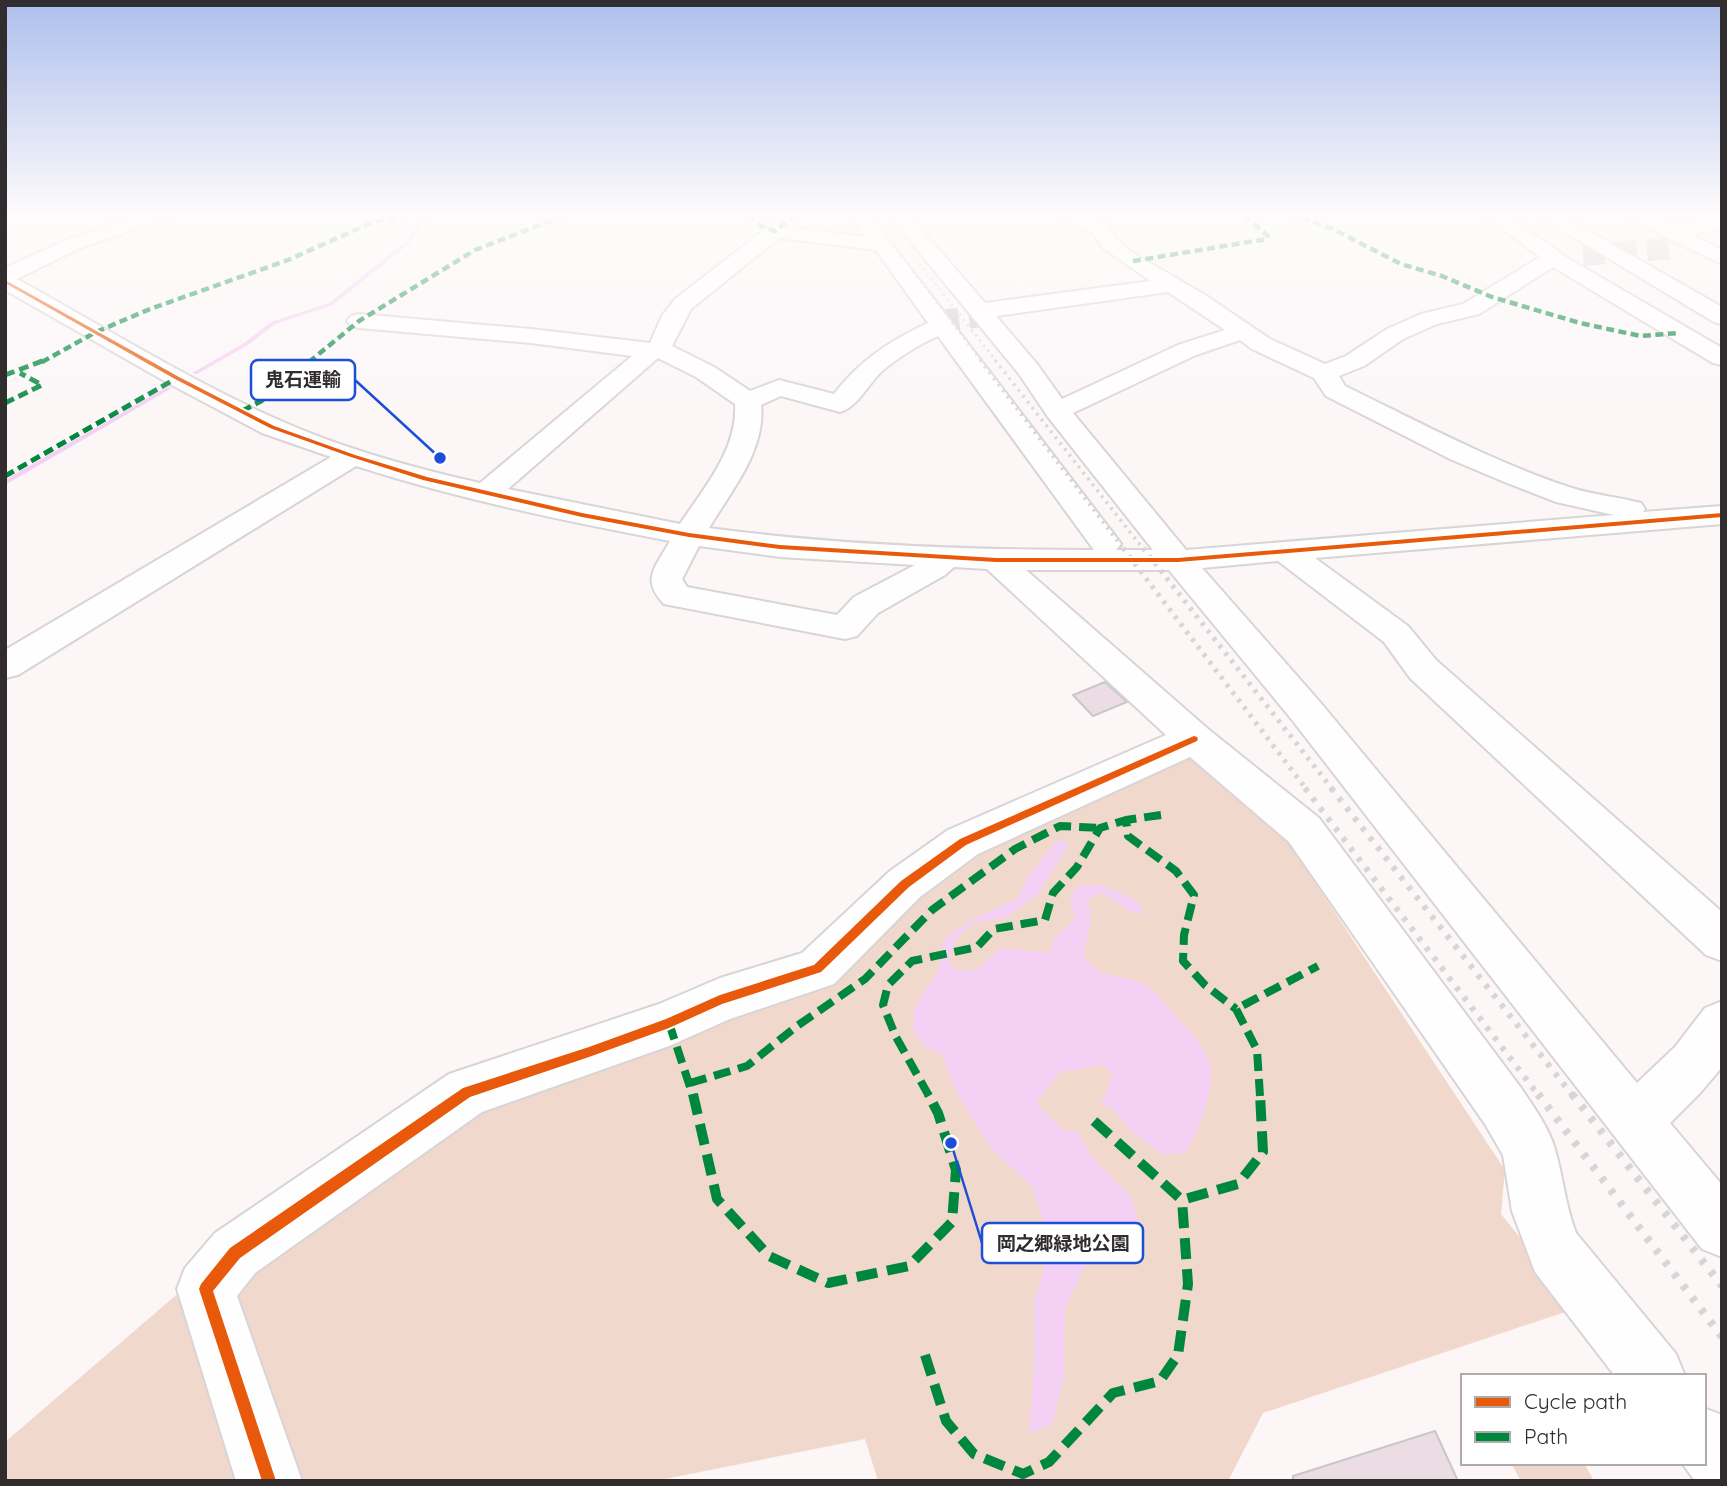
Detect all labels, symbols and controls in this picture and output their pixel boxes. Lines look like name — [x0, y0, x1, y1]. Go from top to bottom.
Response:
callout: 鬼石運輸 — [251, 360, 355, 400]
text: 鬼石運輸 — [265, 367, 341, 391]
callout: 岡之郷緑地公園 — [982, 1223, 1143, 1263]
text: 岡之郷緑地公園 — [996, 1231, 1130, 1255]
legend — [1461, 1374, 1706, 1465]
text: Cycle path — [1524, 1388, 1627, 1414]
text: Path — [1524, 1423, 1568, 1449]

